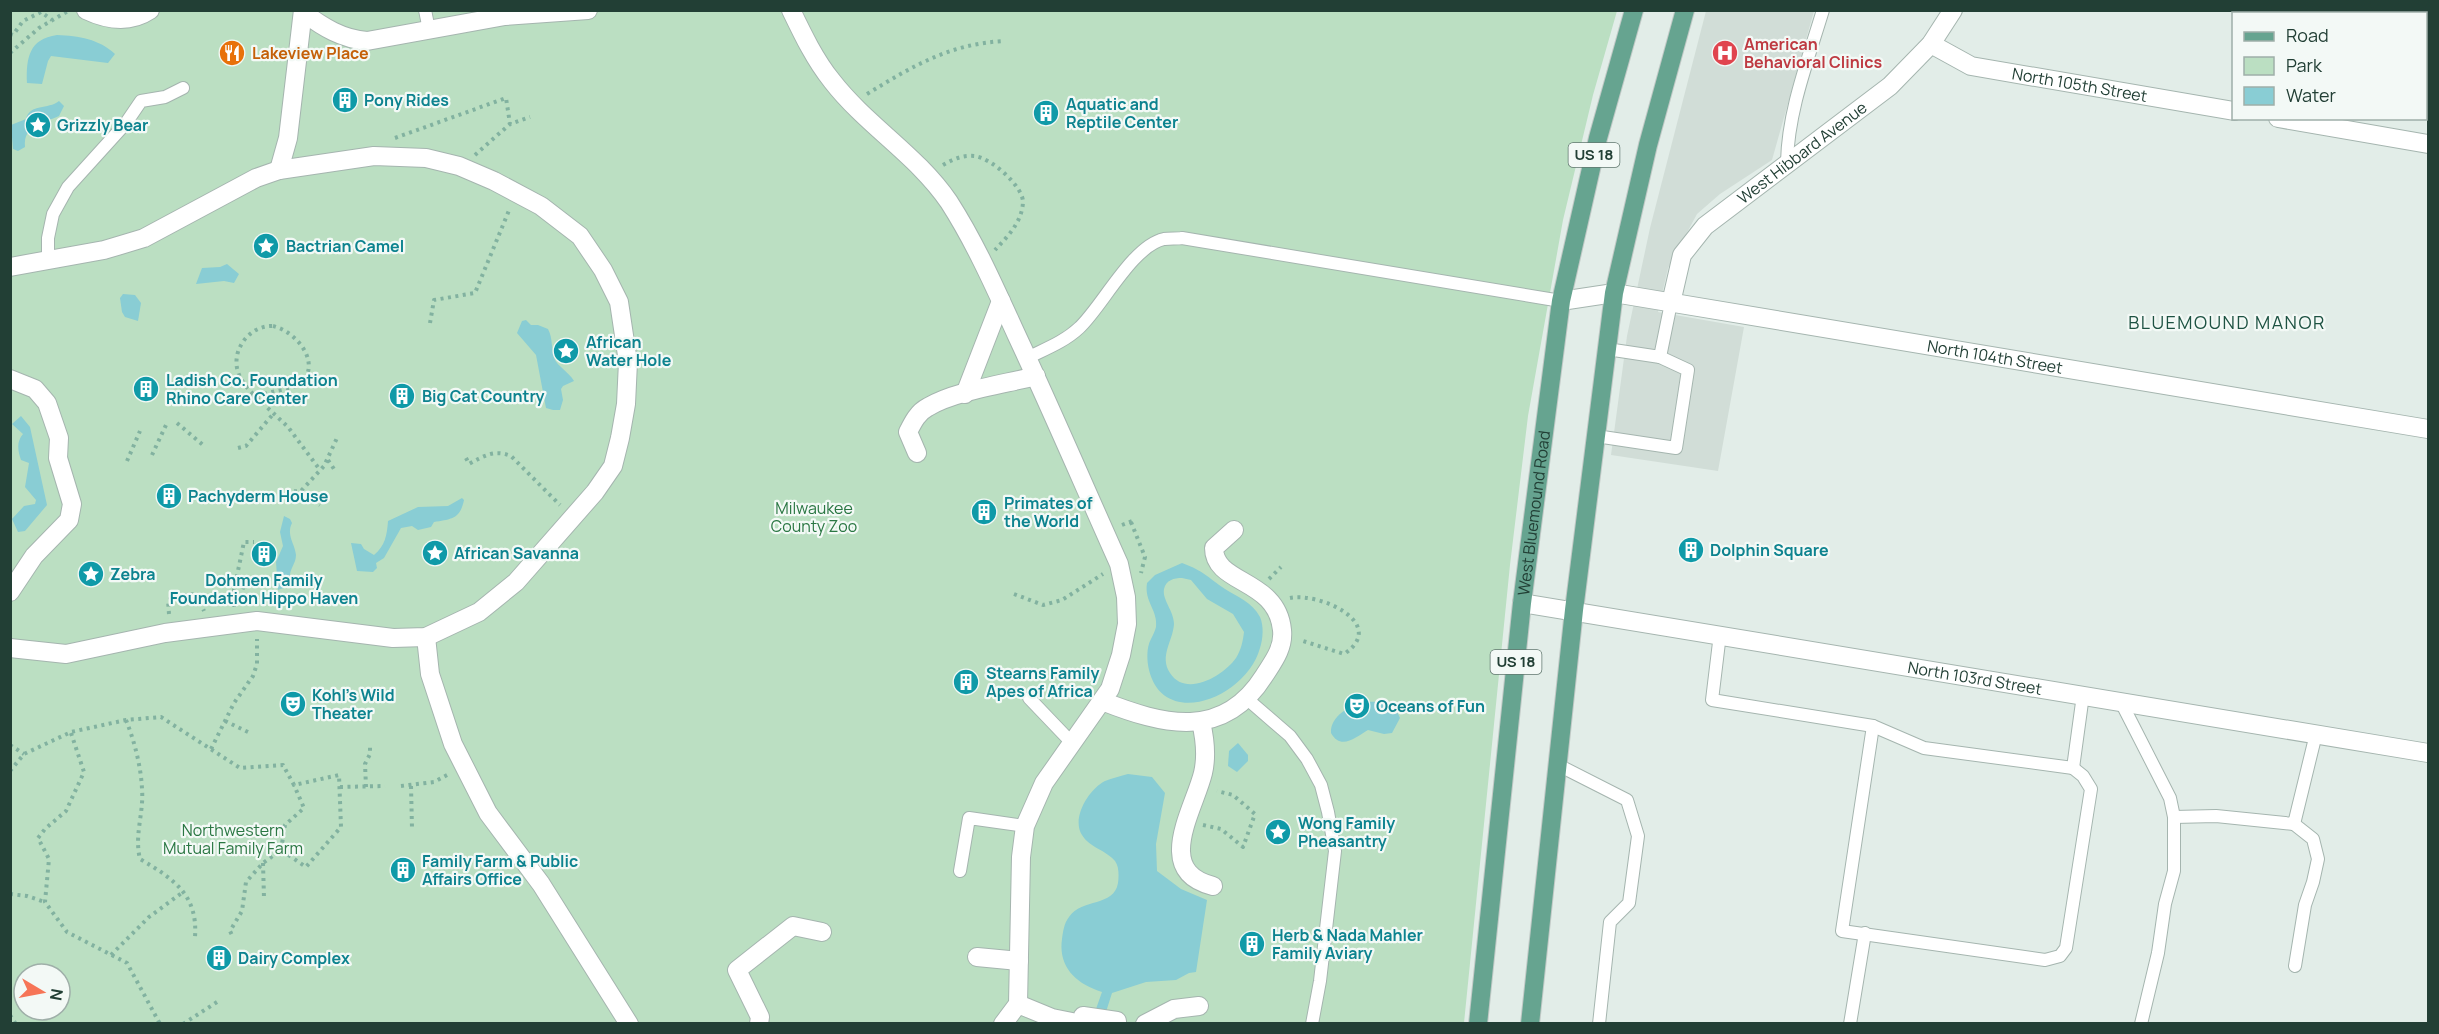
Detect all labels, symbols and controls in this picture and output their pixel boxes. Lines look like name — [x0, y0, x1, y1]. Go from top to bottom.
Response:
legend — [2232, 12, 2427, 120]
text: Road — [2286, 23, 2329, 47]
place label: American Behavioral Clinics — [1744, 33, 1882, 73]
restaurant icon: Lakeview Place — [217, 38, 247, 68]
hospital icon: American Behavioral Clinics — [1710, 38, 1740, 68]
place label: Lakeview Place — [252, 42, 369, 64]
text: Park — [2286, 53, 2323, 77]
street label: North 105th Street — [2010, 62, 2149, 107]
text: Water — [2286, 83, 2336, 107]
building icon: Pony Rides — [330, 85, 360, 115]
place label: Pony Rides — [364, 89, 449, 111]
place label: Aquatic and Reptile Center — [1066, 93, 1178, 133]
street label: West Hibbard Avenue — [1733, 96, 1871, 209]
building icon: Aquatic and Reptile Center — [1031, 98, 1061, 128]
place icon: Grizzly Bear — [23, 110, 53, 140]
place label: Grizzly Bear — [57, 114, 148, 136]
road number: US 18 — [1568, 143, 1620, 167]
place icon: Bactrian Camel — [251, 231, 281, 261]
place label: Bactrian Camel — [286, 235, 404, 257]
district label: BLUEMOUND MANOR — [2128, 310, 2326, 334]
place label: African Water Hole — [586, 331, 672, 371]
street label: North 104th Street — [1926, 335, 2064, 379]
place icon: African Water Hole — [551, 336, 581, 366]
place label: Ladish Co. Foundation Rhino Care Center — [166, 369, 338, 409]
building icon: Ladish Co. Foundation Rhino Care Center — [131, 374, 161, 404]
building icon: Big Cat Country — [387, 381, 417, 411]
place label: Big Cat Country — [422, 385, 545, 407]
street label: West Bluemound Road — [1512, 429, 1555, 597]
building icon: Pachyderm House — [154, 481, 184, 511]
place label: Pachyderm House — [188, 485, 329, 507]
place label: Primates of the World — [1004, 492, 1093, 532]
park label: Milwaukee County Zoo — [771, 497, 857, 537]
building icon: Primates of the World — [969, 497, 999, 527]
building icon: Dolphin Square — [1676, 535, 1706, 565]
place icon: African Savanna — [420, 538, 450, 568]
building icon: Dohmen Family Foundation Hippo Haven — [249, 539, 279, 569]
place label: Dolphin Square — [1710, 539, 1829, 561]
place label: African Savanna — [454, 542, 579, 564]
place icon: Zebra — [76, 559, 106, 589]
place label: Zebra — [110, 563, 156, 585]
place label: Dohmen Family Foundation Hippo Haven — [170, 569, 358, 609]
road number: US 18 — [1490, 650, 1541, 674]
street label: North 103rd Street — [1906, 656, 2044, 700]
place label: Stearns Family Apes of Africa — [986, 662, 1100, 702]
building icon: Stearns Family Apes of Africa — [951, 667, 981, 697]
place label: Kohl's Wild Theater — [312, 684, 395, 724]
theatre icon: Kohl's Wild Theater — [278, 689, 308, 719]
theatre icon: Oceans of Fun — [1342, 691, 1372, 721]
place label: Oceans of Fun — [1376, 695, 1485, 717]
place label: Wong Family Pheasantry — [1298, 812, 1395, 852]
place icon: Wong Family Pheasantry — [1263, 817, 1293, 847]
park label: Northwestern Mutual Family Farm — [163, 819, 303, 859]
place label: Family Farm & Public Affairs Office — [422, 850, 578, 890]
building icon: Family Farm & Public Affairs Office — [388, 855, 418, 885]
place label: Herb & Nada Mahler Family Aviary — [1272, 924, 1423, 964]
building icon: Herb & Nada Mahler Family Aviary — [1237, 929, 1267, 959]
building icon: Dairy Complex — [204, 943, 234, 973]
place label: Dairy Complex — [238, 947, 350, 969]
north arrow — [12, 962, 72, 1022]
text: N — [45, 987, 69, 1002]

